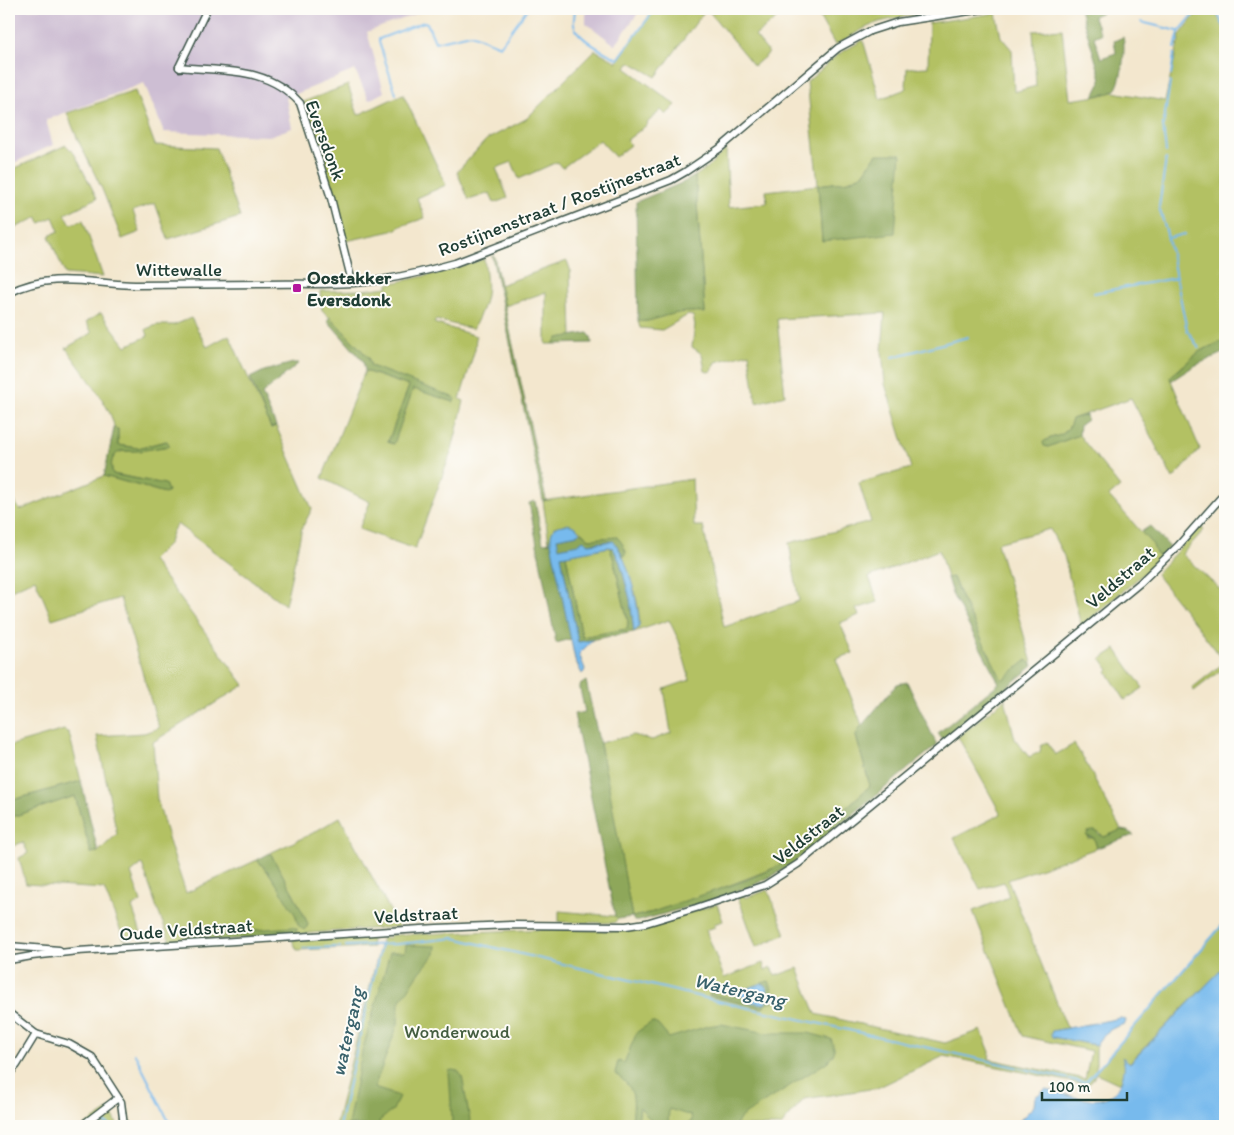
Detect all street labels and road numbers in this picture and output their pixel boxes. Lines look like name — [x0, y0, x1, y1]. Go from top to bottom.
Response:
street label: Eversdonk — [300, 97, 351, 184]
street label: Rostijnenstraat / Rostijnestraat — [435, 148, 684, 261]
street label: Wittewalle — [136, 258, 222, 281]
street label: Veldstraat — [1081, 541, 1160, 614]
street label: Veldstraat — [768, 799, 849, 869]
street label: Veldstraat — [373, 901, 459, 928]
street label: Oude Veldstraat — [119, 913, 253, 946]

